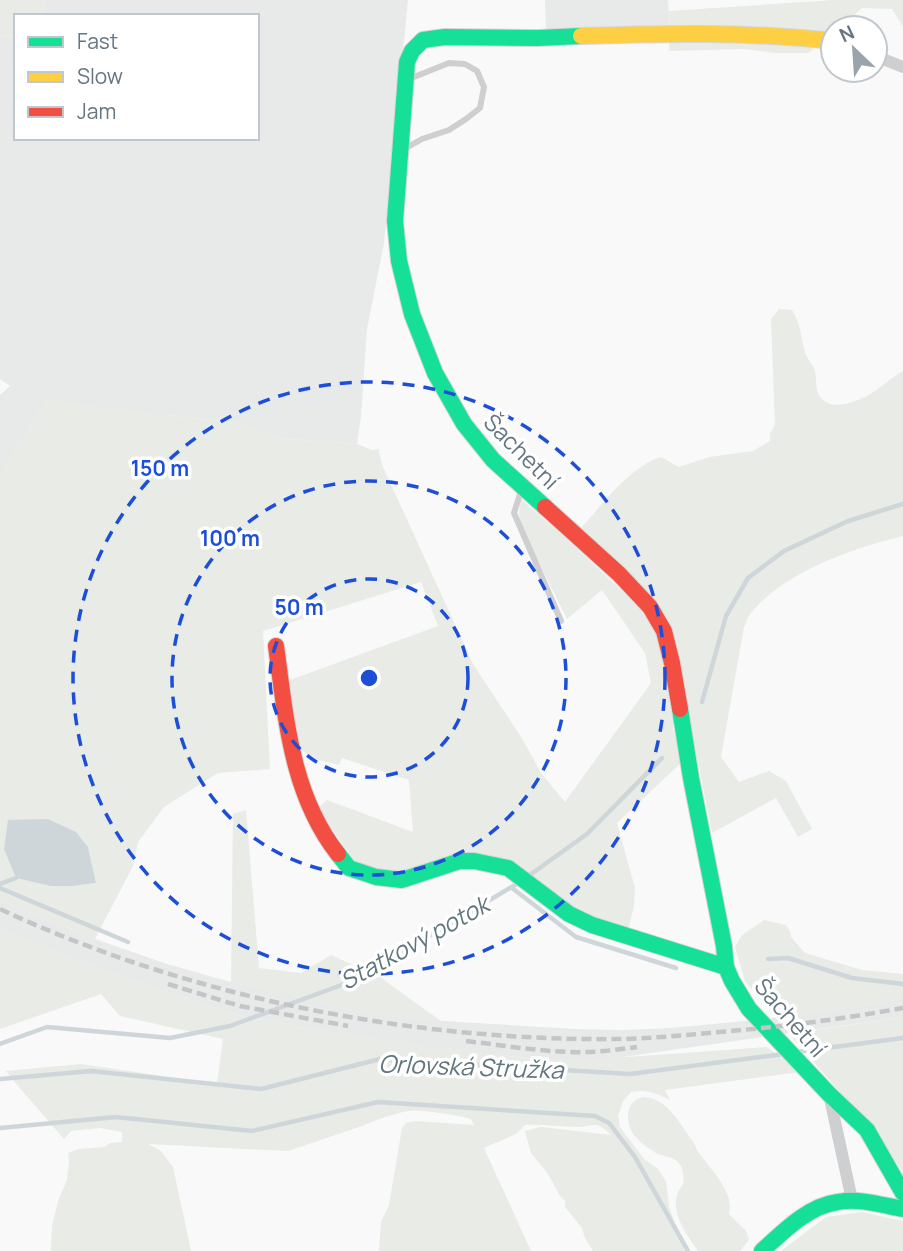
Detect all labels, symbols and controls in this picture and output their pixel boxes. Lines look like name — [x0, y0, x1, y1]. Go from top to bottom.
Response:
legend — [14, 14, 259, 140]
north arrow — [819, 14, 889, 84]
text: N — [835, 19, 858, 48]
text: Fast — [77, 27, 118, 55]
text: Slow — [77, 62, 123, 90]
text: Jam — [77, 97, 116, 125]
street label: Šachetní — [477, 406, 567, 496]
text: 150 m — [131, 454, 189, 482]
text: 100 m — [200, 524, 260, 552]
text: 50 m — [274, 593, 324, 621]
centre of rings — [357, 666, 381, 690]
water label: Statkový potok — [333, 886, 497, 997]
street label: Šachetní — [748, 971, 834, 1063]
water label: Orlovská Stružka — [378, 1046, 566, 1086]

